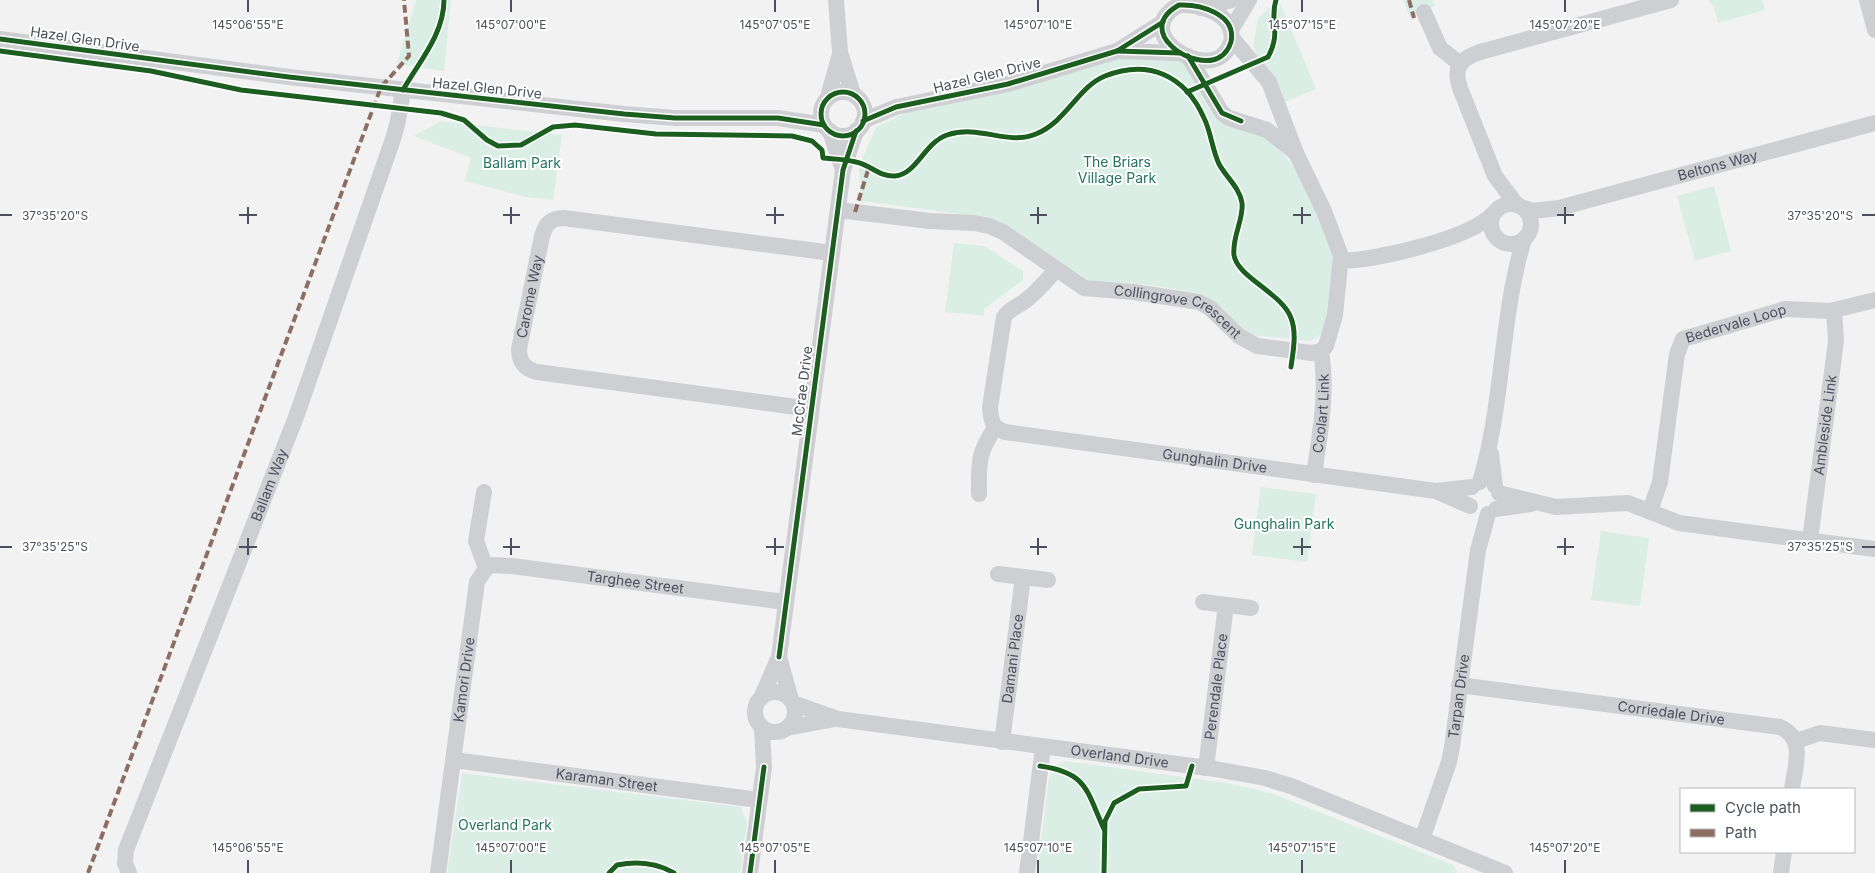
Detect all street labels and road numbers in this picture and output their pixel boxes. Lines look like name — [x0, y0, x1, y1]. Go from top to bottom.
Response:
street label: Hazel Glen Drive — [29, 22, 141, 55]
street label: Hazel Glen Drive — [931, 53, 1042, 96]
street label: Hazel Glen Drive — [431, 73, 543, 102]
street label: Beltons Way — [1676, 146, 1759, 184]
street label: Carome Way — [512, 253, 546, 340]
street label: Collingrove Crescent — [1113, 281, 1245, 342]
street label: Bedervale Loop — [1683, 300, 1788, 346]
street label: McCrae Drive — [788, 345, 815, 437]
street label: Coolart Link — [1308, 373, 1332, 454]
street label: Ambleside Link — [1810, 374, 1840, 476]
street label: Gunghalin Drive — [1161, 445, 1268, 476]
street label: Ballam Way — [247, 446, 291, 523]
street label: Targhee Street — [586, 567, 685, 597]
street label: Damani Place — [998, 613, 1026, 704]
street label: Perendale Place — [1201, 632, 1230, 741]
street label: Kamori Drive — [449, 636, 478, 723]
street label: Tarpan Drive — [1444, 653, 1472, 740]
street label: Corriedale Drive — [1617, 697, 1726, 728]
street label: Overland Drive — [1070, 741, 1170, 771]
street label: Karaman Street — [555, 764, 659, 795]

